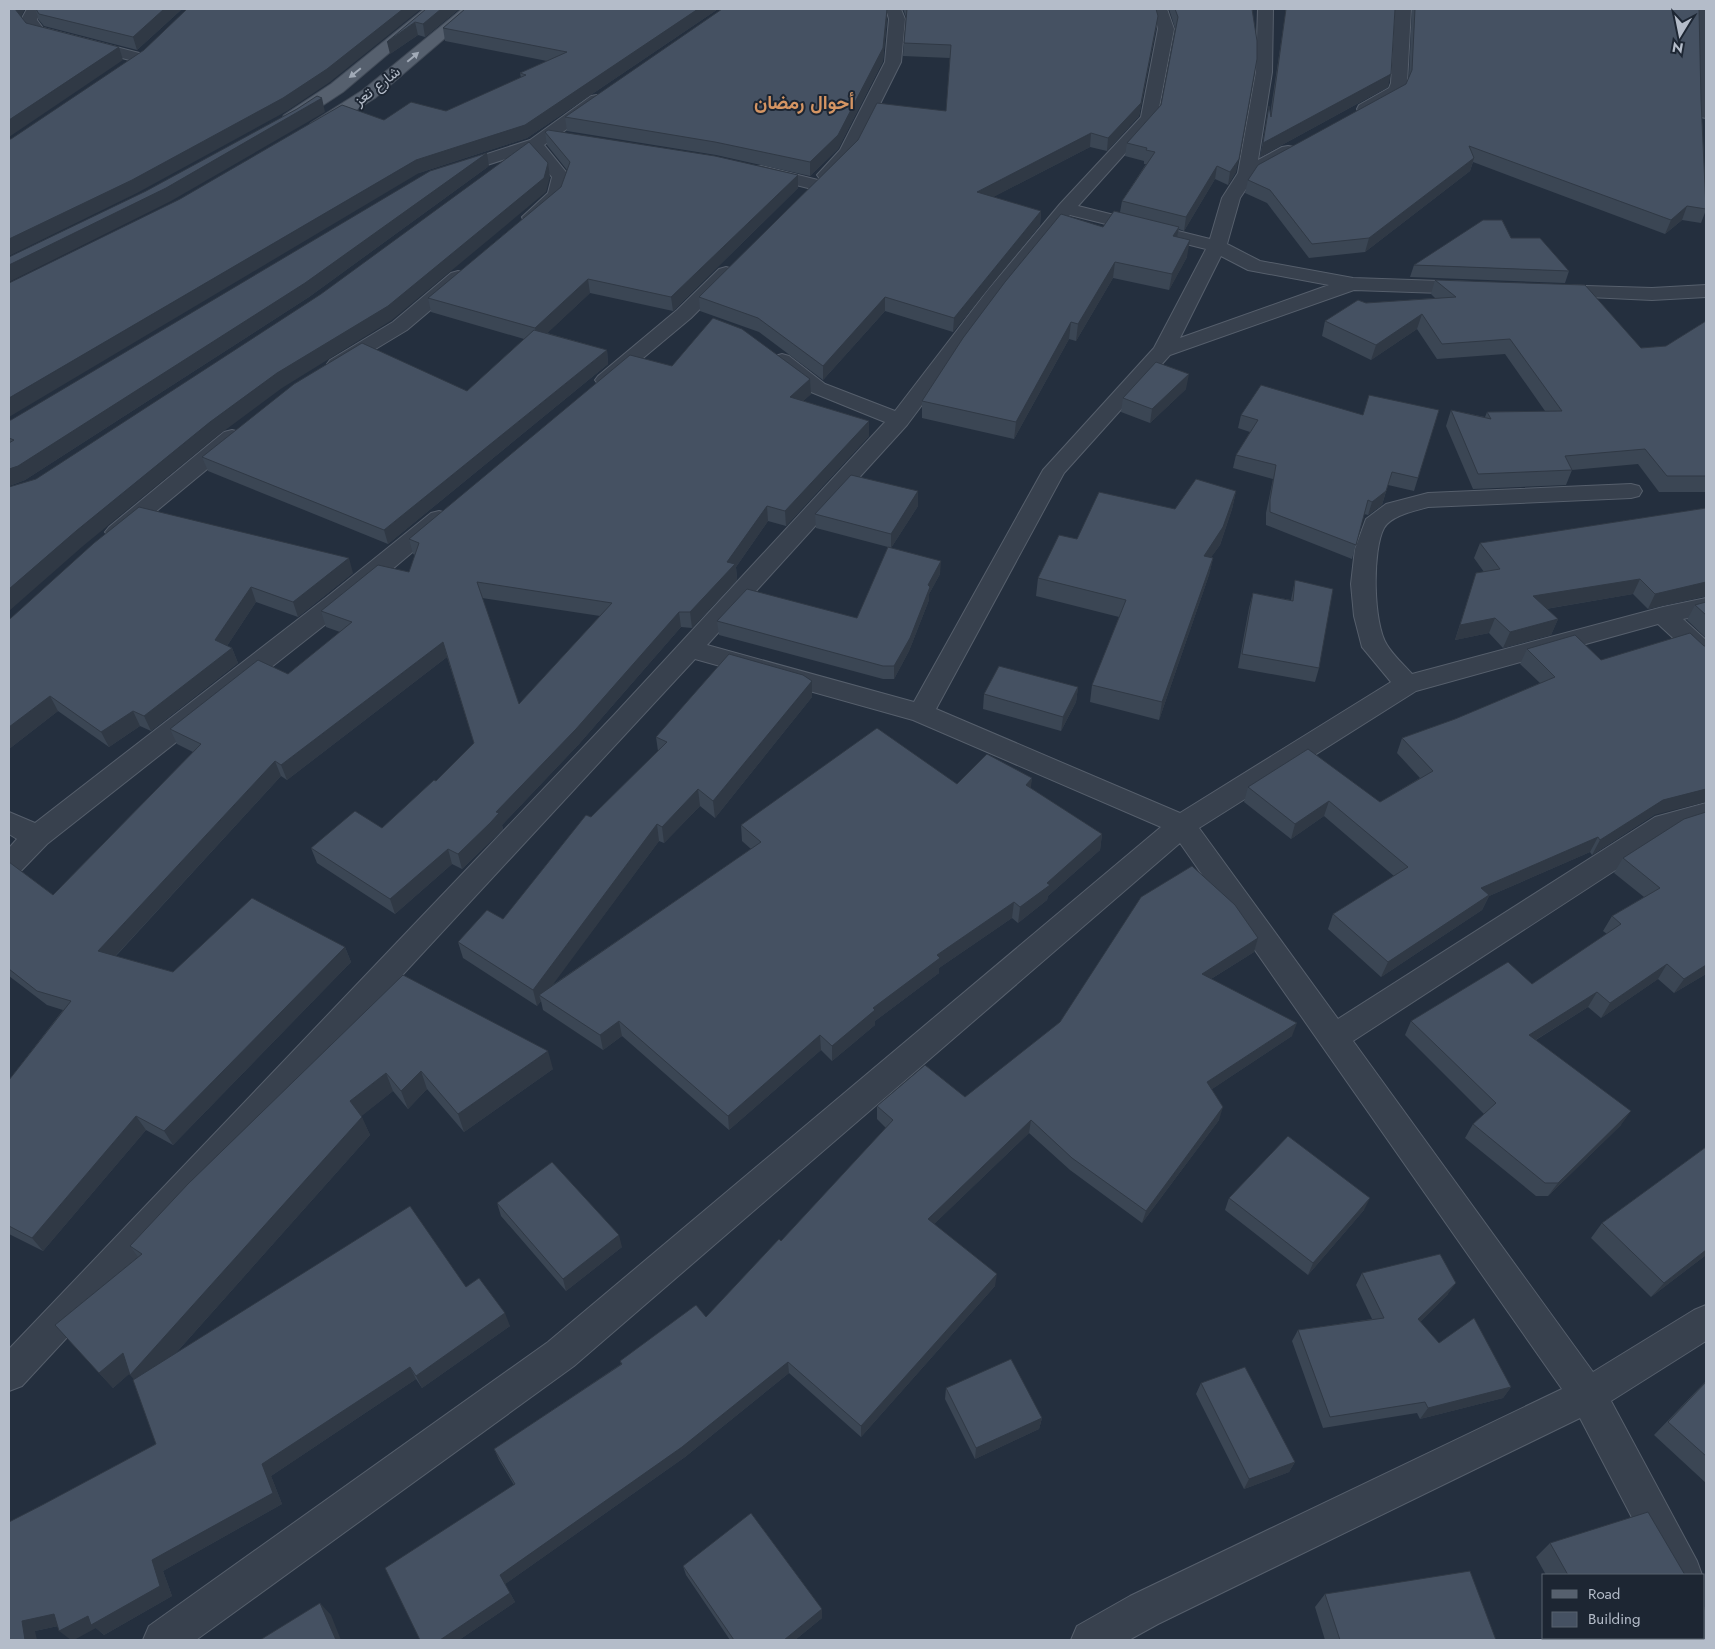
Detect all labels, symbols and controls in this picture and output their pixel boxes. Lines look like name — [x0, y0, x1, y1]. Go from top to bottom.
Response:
north arrow — [1655, 10, 1705, 60]
text: N — [1671, 37, 1685, 59]
one-way arrow — [407, 51, 420, 62]
street label: شارع تعز — [348, 61, 405, 112]
one-way arrow — [349, 67, 362, 78]
district label: أحوال رمضان — [754, 89, 854, 116]
legend — [1542, 1574, 1705, 1639]
text: Road — [1588, 1583, 1620, 1605]
text: Building — [1588, 1608, 1640, 1630]

